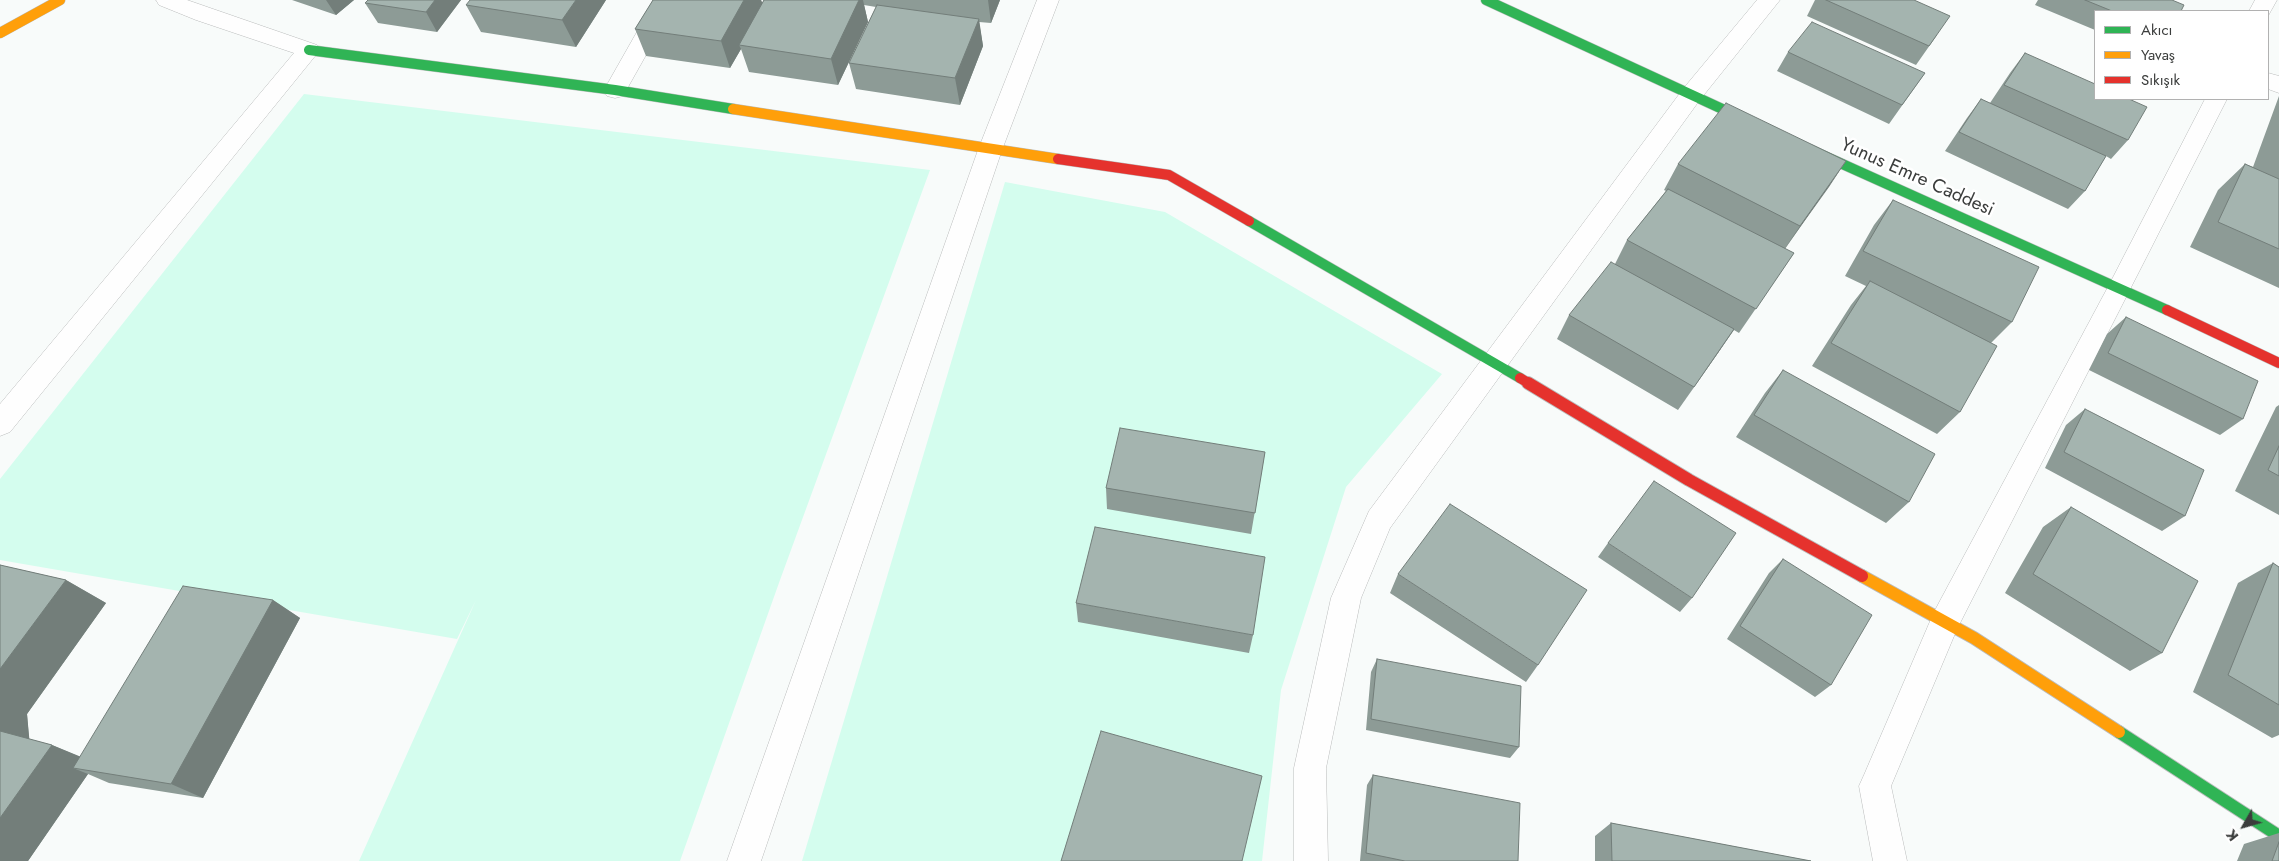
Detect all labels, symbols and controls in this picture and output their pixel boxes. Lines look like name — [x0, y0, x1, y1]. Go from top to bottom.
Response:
legend — [2094, 10, 2269, 100]
text: Akıcı — [2141, 19, 2172, 41]
text: Yavaş — [2141, 44, 2175, 66]
text: Sıkışık — [2141, 69, 2180, 91]
street label: Yunus Emre Caddesi — [1837, 134, 1997, 222]
north arrow — [2219, 801, 2269, 851]
text: K — [2221, 825, 2243, 845]

